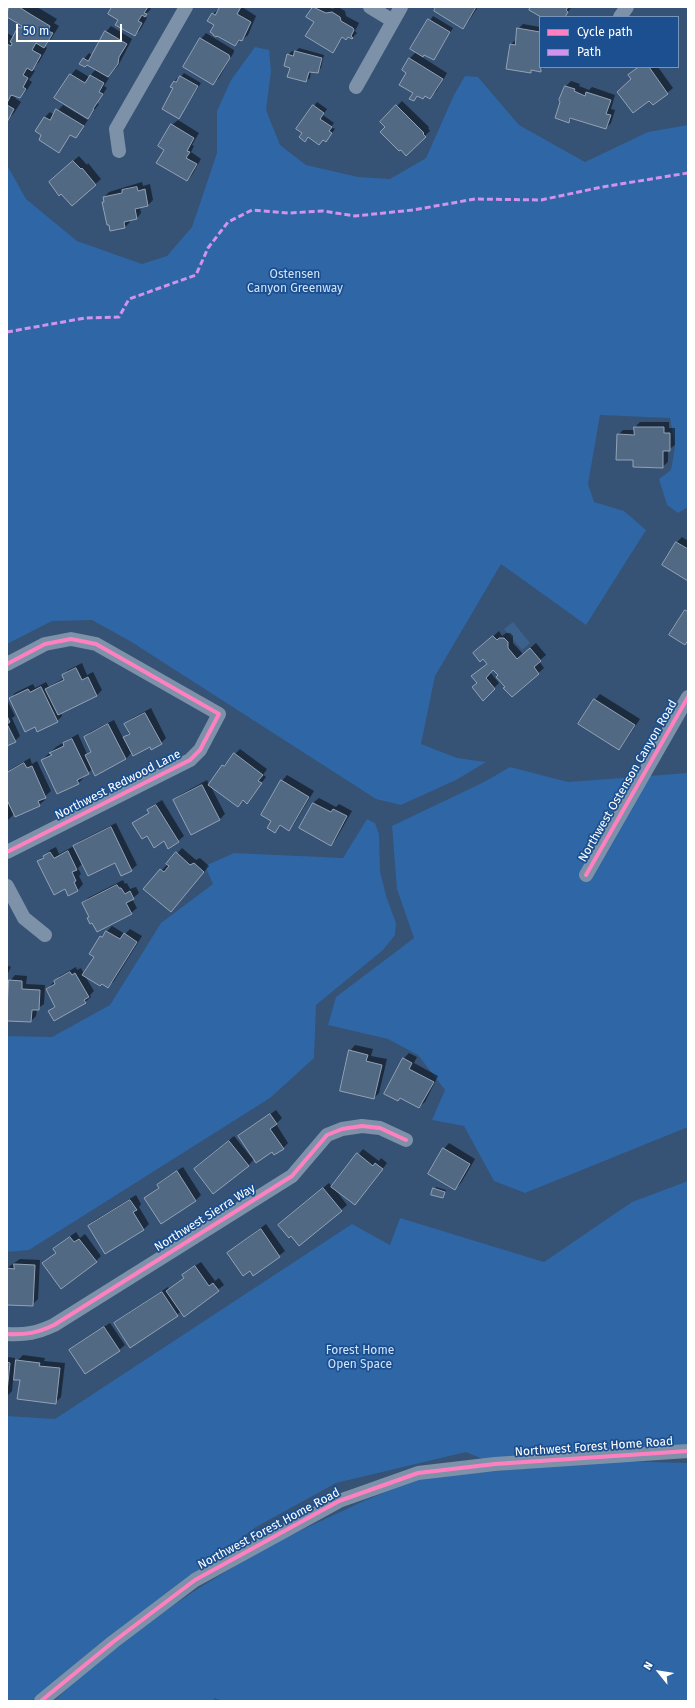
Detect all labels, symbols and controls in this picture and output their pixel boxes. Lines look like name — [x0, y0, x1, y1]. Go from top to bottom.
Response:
scale bar — [18, 16, 124, 42]
legend — [539, 16, 679, 68]
text: 50 m — [23, 24, 49, 38]
text: Cycle path — [577, 25, 633, 39]
text: Path — [577, 45, 601, 59]
park label: Ostensen Canyon Greenway — [247, 268, 343, 296]
street label: Northwest Ostenson Canyon Road — [576, 697, 680, 865]
street label: Northwest Redwood Lane — [53, 747, 183, 823]
street label: Northwest Sierra Way — [152, 1181, 258, 1255]
park label: Forest Home Open Space — [326, 1344, 394, 1372]
street label: Northwest Forest Home Road — [514, 1434, 674, 1460]
street label: Northwest Forest Home Road — [196, 1485, 342, 1573]
north arrow — [639, 1652, 679, 1692]
text: N — [641, 1659, 656, 1672]

